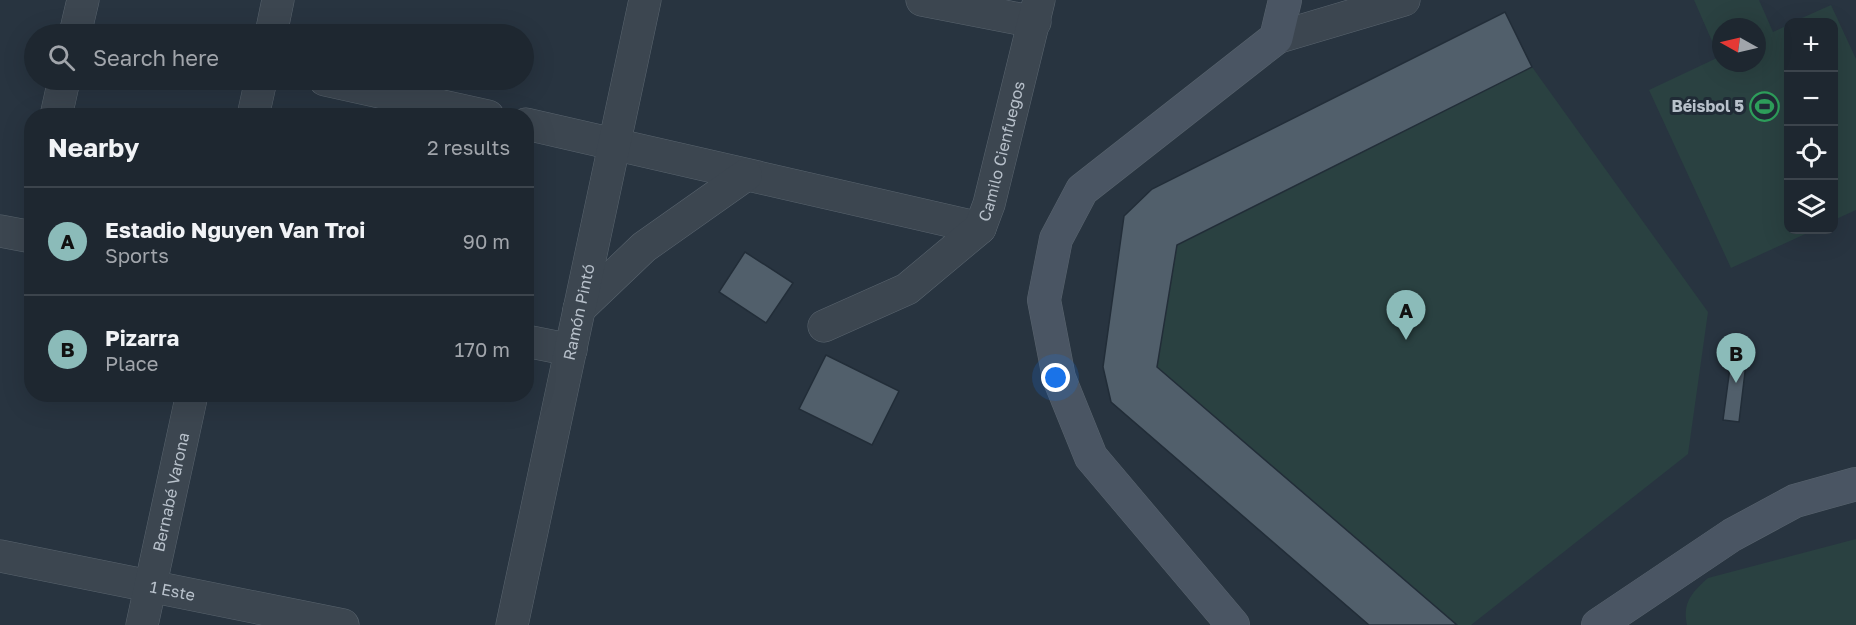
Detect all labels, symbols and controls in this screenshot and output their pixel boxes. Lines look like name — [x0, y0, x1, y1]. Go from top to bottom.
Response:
north arrow — [1712, 18, 1766, 72]
map controls — [1784, 18, 1838, 234]
button: + — [1784, 18, 1838, 72]
search box — [24, 24, 534, 90]
icon: search — [45, 41, 78, 74]
text: Search here — [93, 44, 219, 71]
button: − — [1784, 72, 1838, 126]
street label: Camilo Cienfuegos — [973, 79, 1029, 224]
sports icon: Béisbol 5 — [1749, 90, 1781, 122]
place label: Béisbol 5 — [1671, 96, 1744, 116]
button: locate — [1784, 126, 1838, 180]
text: Nearby — [48, 132, 139, 163]
text: 2 results — [427, 135, 510, 159]
button: layers — [1784, 180, 1838, 234]
text: Estadio Nguyen Van Troi — [105, 216, 365, 243]
text: A — [60, 229, 75, 253]
text: 90 m — [463, 229, 510, 253]
text: Sports — [105, 243, 169, 267]
street label: Ramón Pintó — [559, 262, 599, 362]
pin: A — [1386, 290, 1426, 340]
text: Pizarra — [105, 324, 179, 351]
pin: B — [1716, 334, 1756, 383]
text: B — [60, 337, 75, 361]
text: 170 m — [455, 337, 510, 361]
text: Place — [105, 351, 158, 375]
your location — [1041, 363, 1070, 392]
street label: Bernabé Varona — [148, 430, 193, 554]
street label: 1 Este — [148, 576, 197, 605]

